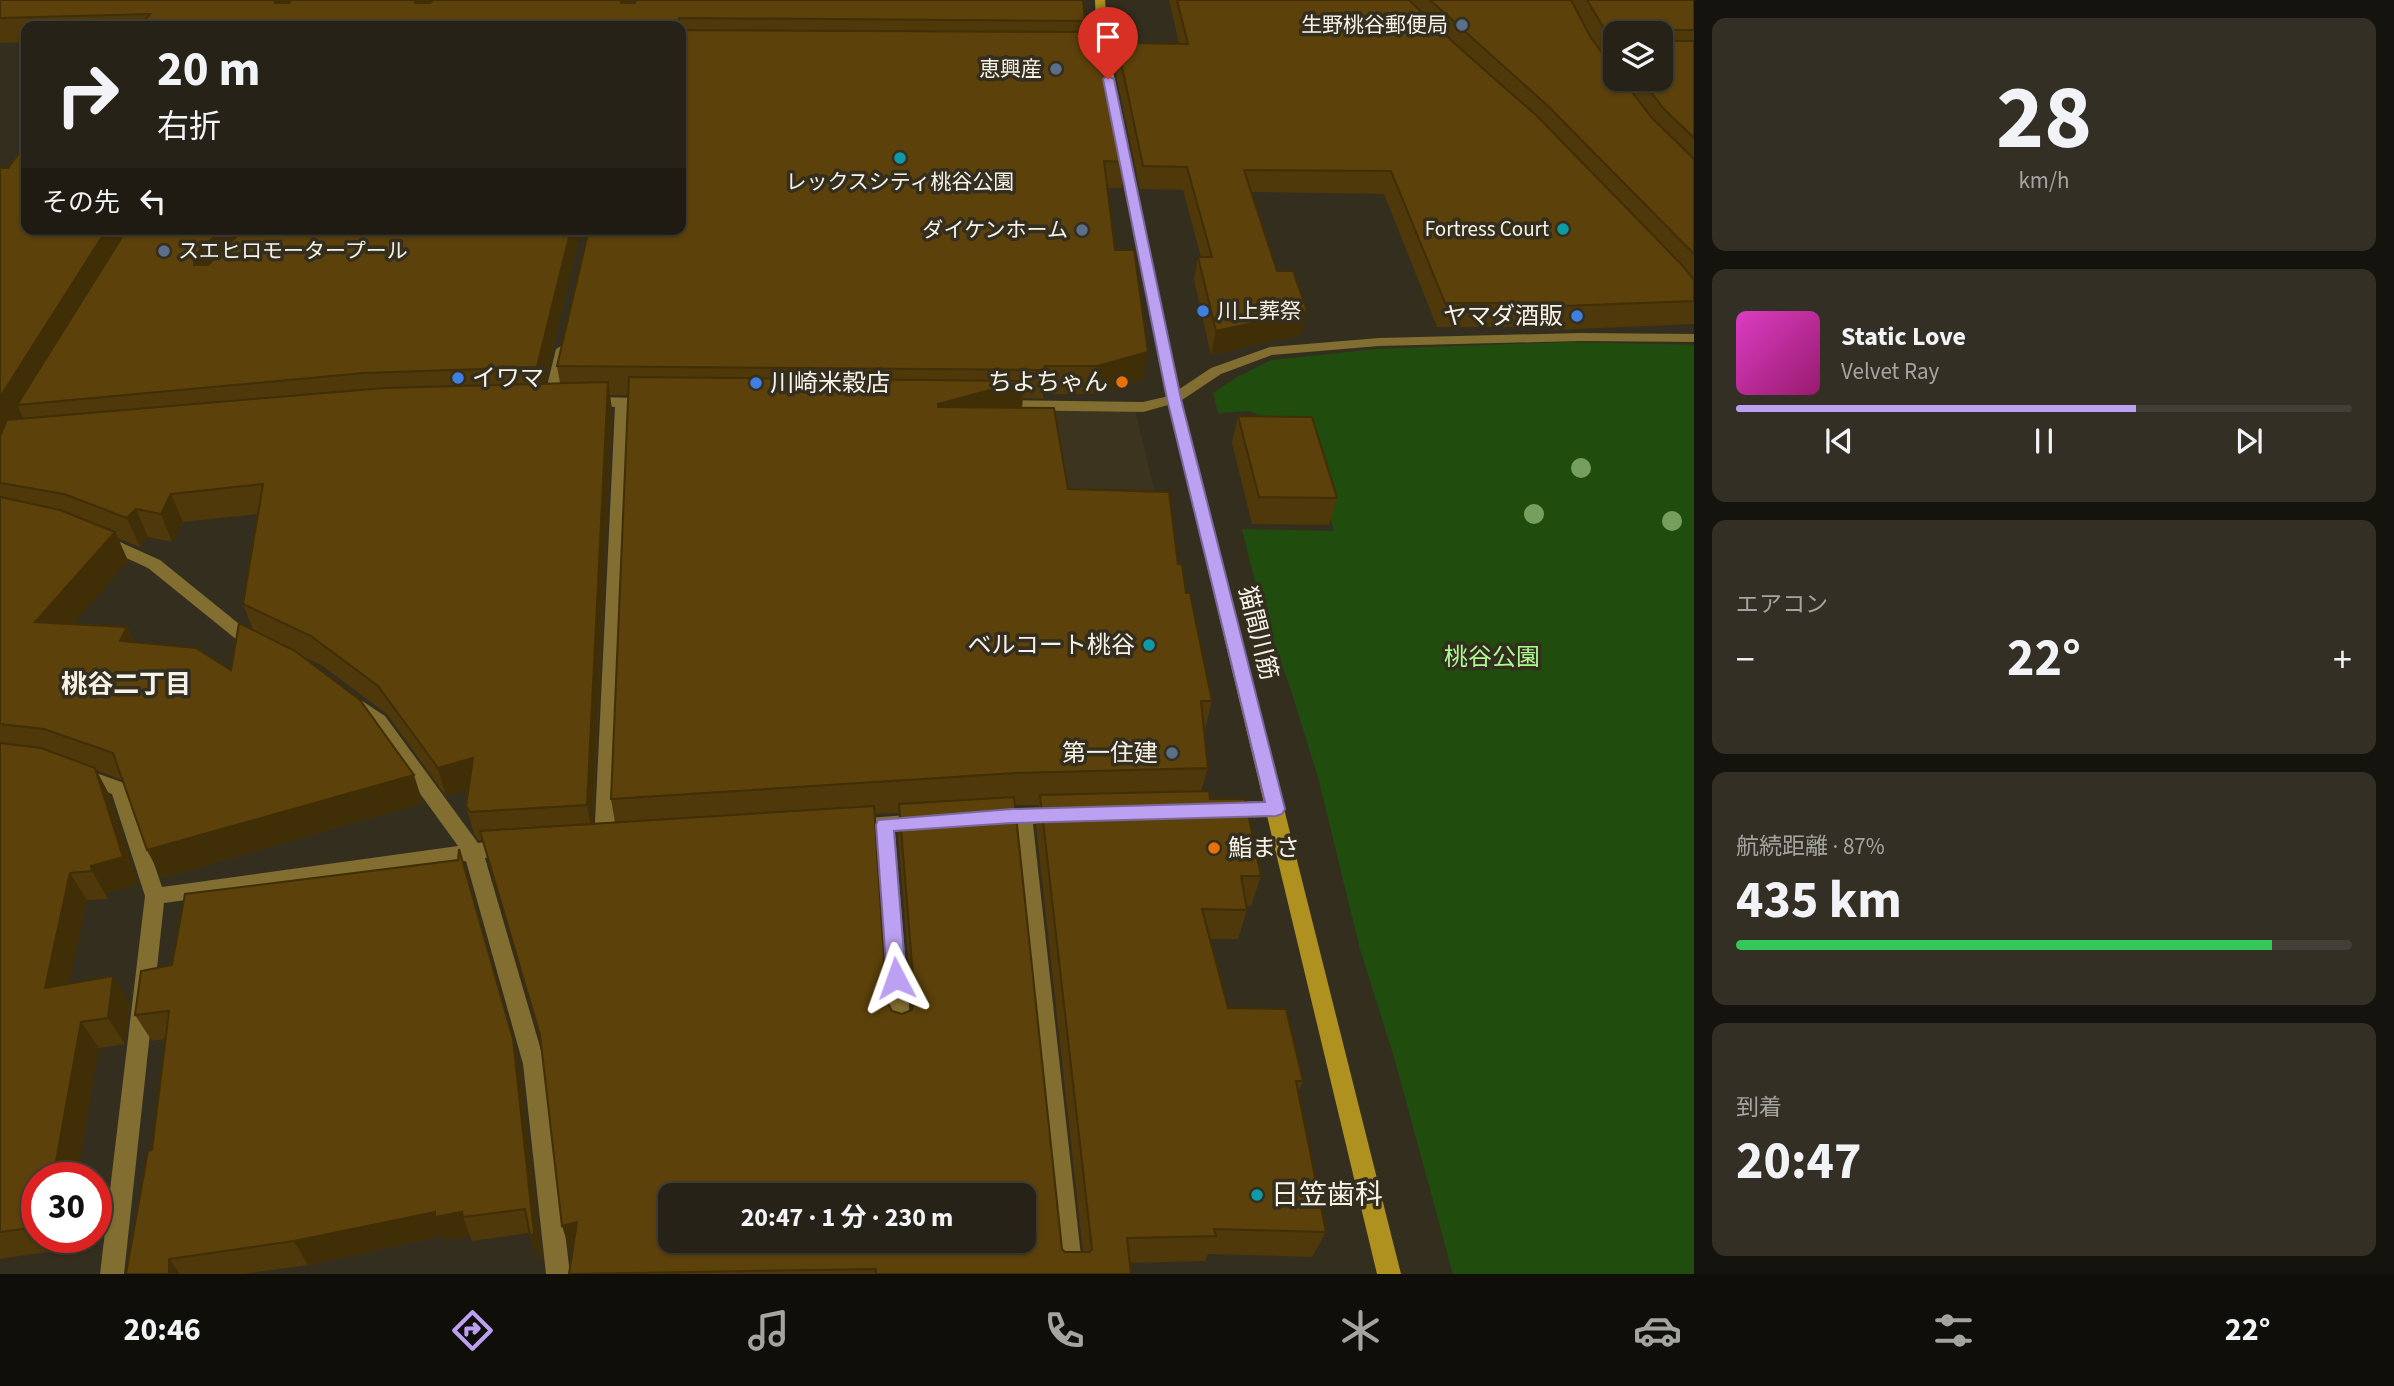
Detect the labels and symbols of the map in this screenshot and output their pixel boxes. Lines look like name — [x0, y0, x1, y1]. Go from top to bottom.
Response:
pin — [1078, 7, 1138, 79]
place label: 生野桃谷郵便局 — [1301, 10, 1448, 40]
marker: 生野桃谷郵便局 — [1454, 17, 1470, 33]
place label: 恵興産 — [979, 54, 1042, 84]
marker: 恵興産 — [1048, 61, 1064, 77]
marker: レックスシティ桃谷公園 — [892, 150, 908, 166]
place label: レックスシティ桃谷公園 — [785, 167, 1015, 197]
place label: Fortress Court — [1425, 214, 1549, 244]
place label: ダイケンホーム — [922, 215, 1068, 245]
marker: Fortress Court — [1555, 221, 1571, 237]
marker: ダイケンホーム — [1074, 222, 1090, 238]
place label: スエヒロモータープール — [178, 236, 408, 266]
marker: スエヒロモータープール — [156, 243, 172, 259]
place label: 川上葬祭 — [1217, 296, 1301, 326]
place label: ヤマダ酒販 — [1443, 299, 1563, 334]
marker: 川上葬祭 — [1195, 303, 1211, 319]
marker: ヤマダ酒販 — [1569, 308, 1585, 324]
place label: イワマ — [472, 361, 544, 396]
place label: ちよちゃん — [988, 365, 1108, 400]
place label: 川崎米穀店 — [770, 366, 890, 401]
marker: イワマ — [450, 370, 466, 386]
marker: ちよちゃん — [1114, 374, 1130, 390]
marker: 川崎米穀店 — [748, 375, 764, 391]
street label: 猫間川筋 — [1229, 582, 1287, 684]
place label: ベルコート桃谷 — [967, 628, 1135, 663]
marker: ベルコート桃谷 — [1141, 637, 1157, 653]
park label: 桃谷公園 — [1444, 640, 1540, 675]
district label: 桃谷二丁目 — [61, 666, 191, 703]
place label: 第一住建 — [1062, 736, 1158, 771]
marker: 第一住建 — [1164, 745, 1180, 761]
place label: 鮨まさ — [1228, 831, 1300, 866]
marker: 鮨まさ — [1206, 840, 1222, 856]
position arrow — [859, 941, 933, 1015]
speed limit sign: 30 — [21, 1162, 112, 1253]
place label: 日笠歯科 — [1271, 1175, 1383, 1215]
marker: 日笠歯科 — [1249, 1187, 1265, 1203]

